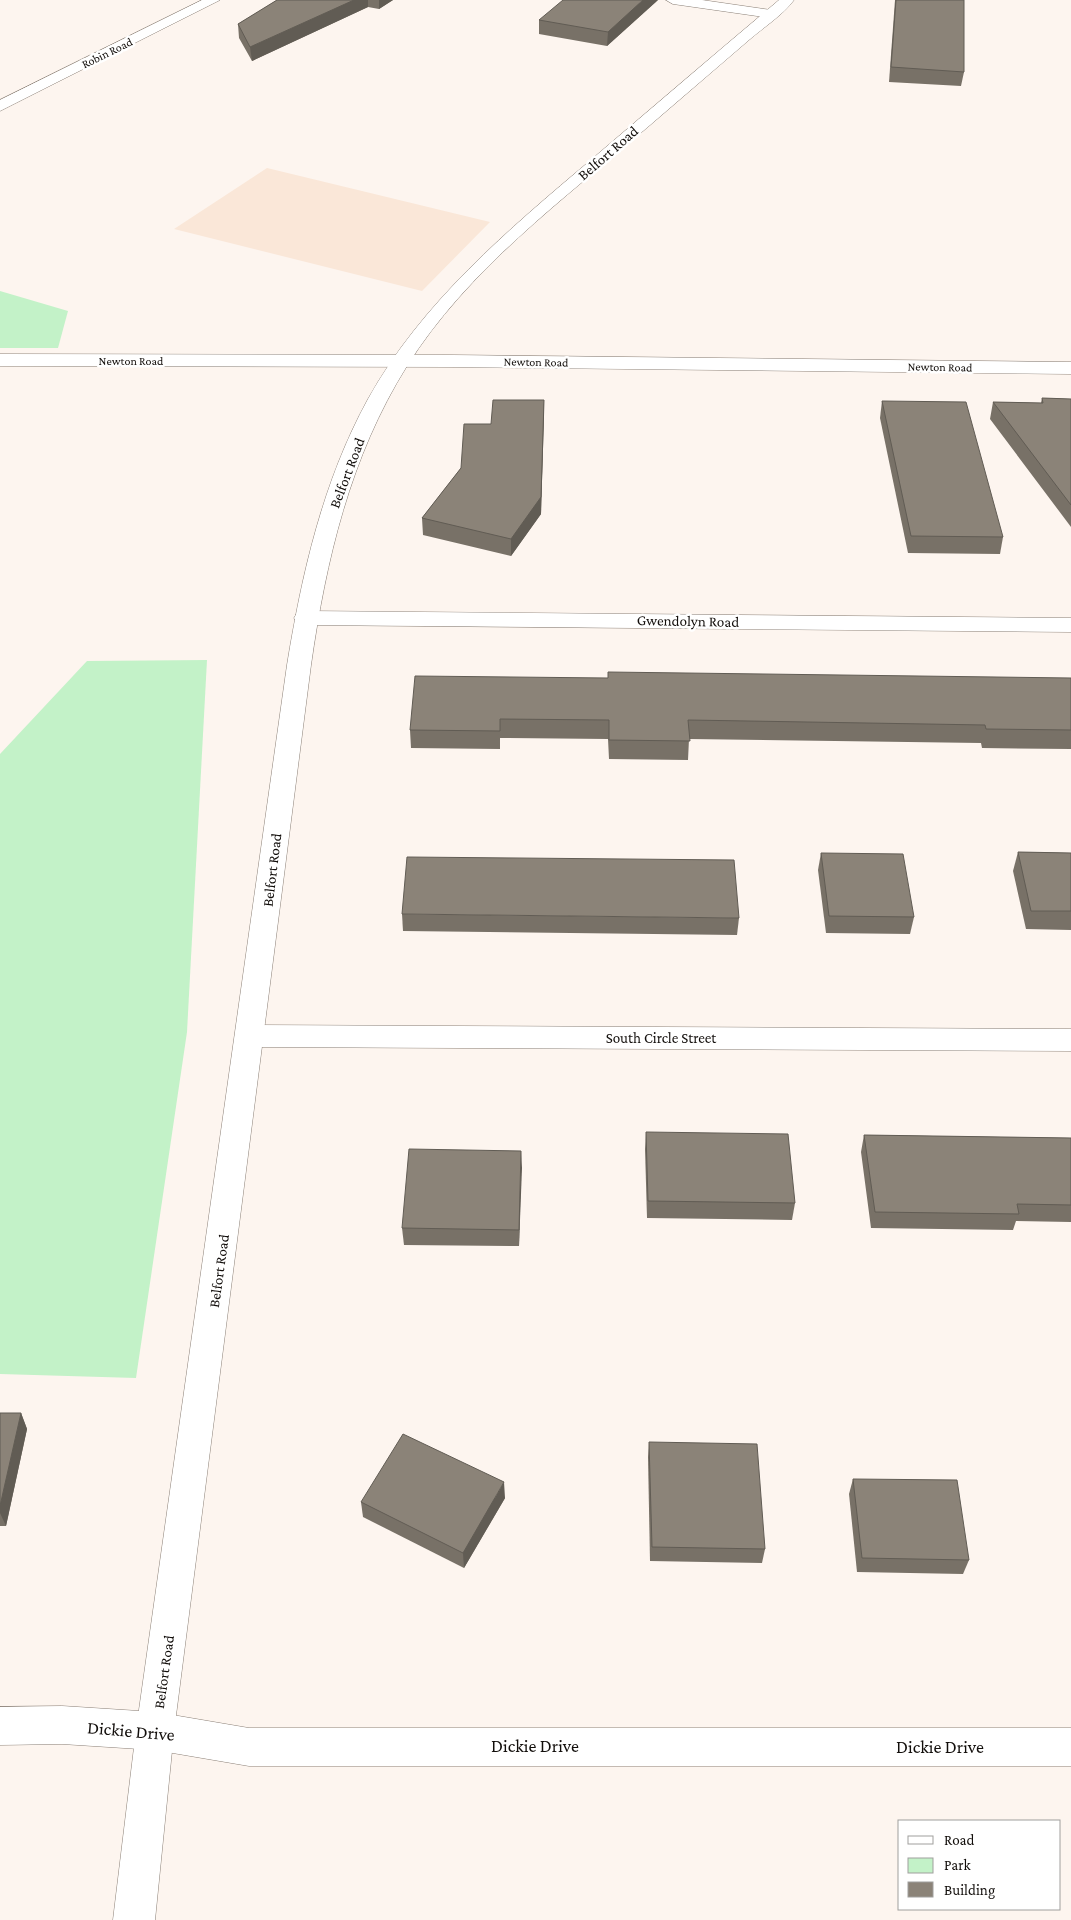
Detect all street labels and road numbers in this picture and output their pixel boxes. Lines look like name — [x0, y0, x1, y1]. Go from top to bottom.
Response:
street label: Robin Road — [79, 34, 135, 71]
street label: Belfort Road — [575, 123, 641, 183]
street label: Newton Road — [99, 354, 164, 368]
street label: Newton Road — [503, 354, 569, 370]
street label: Newton Road — [907, 359, 973, 375]
street label: Belfort Road — [326, 435, 368, 510]
street label: Gwendolyn Road — [637, 612, 739, 631]
street label: Belfort Road — [260, 832, 284, 908]
street label: South Circle Street — [606, 1030, 717, 1046]
street label: Belfort Road — [206, 1233, 232, 1309]
street label: Belfort Road — [151, 1634, 177, 1710]
street label: Dickie Drive — [86, 1717, 176, 1745]
street label: Dickie Drive — [491, 1736, 579, 1756]
street label: Dickie Drive — [896, 1737, 984, 1757]

